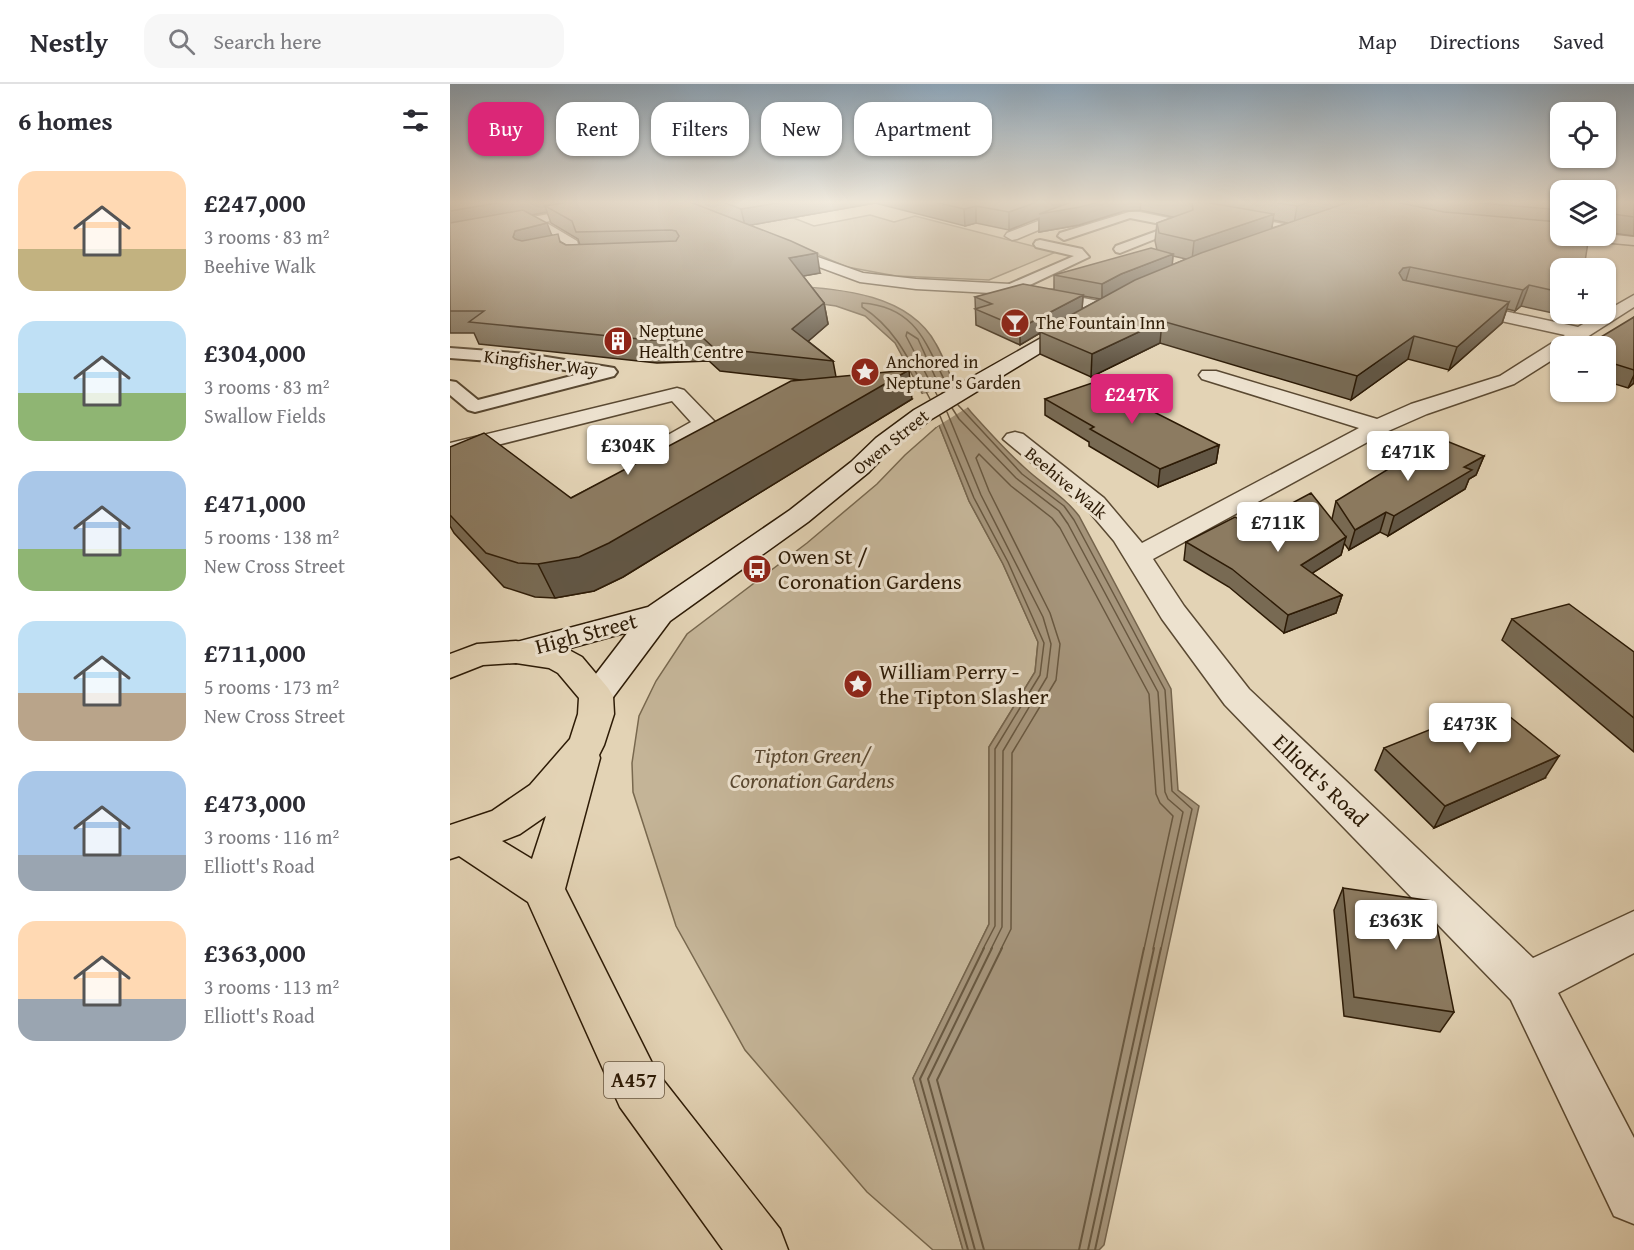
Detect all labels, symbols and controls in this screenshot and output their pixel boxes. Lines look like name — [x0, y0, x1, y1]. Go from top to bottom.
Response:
search box — [144, 14, 564, 68]
text: Nestly — [30, 21, 108, 62]
icon: search — [165, 25, 198, 58]
text: Search here — [213, 25, 322, 57]
text: Map — [1358, 26, 1397, 57]
text: Directions — [1430, 26, 1520, 57]
text: Saved — [1553, 26, 1604, 57]
text: 6 homes — [18, 101, 113, 140]
chip: Buy — [468, 102, 544, 156]
chip: Rent — [556, 102, 639, 156]
chip: Filters — [651, 102, 749, 156]
chip: New — [761, 102, 842, 156]
chip: Apartment — [854, 102, 992, 156]
map controls — [1550, 102, 1616, 402]
button: locate — [1550, 102, 1616, 168]
icon: filters — [399, 104, 432, 137]
button: layers — [1550, 180, 1616, 246]
text: £247,000 — [204, 183, 306, 222]
icon: home — [66, 195, 138, 267]
text: 3 rooms · 83 m² — [204, 222, 330, 251]
text: Beehive Walk — [204, 251, 316, 280]
button: + — [1550, 258, 1616, 324]
bar icon: The Fountain Inn — [999, 307, 1031, 339]
place label: The Fountain Inn — [1036, 309, 1165, 336]
place label: Neptune Health Centre — [639, 317, 744, 365]
building icon: Neptune Health Centre — [602, 325, 634, 357]
text: £304,000 — [204, 333, 306, 372]
button: − — [1550, 336, 1616, 402]
street label: Kingfisher Way — [482, 342, 600, 383]
icon: home — [66, 345, 138, 417]
place label: Anchored in Neptune's Garden — [886, 348, 1021, 396]
place icon: Anchored in Neptune's Garden — [849, 356, 881, 388]
text: 3 rooms · 83 m² — [204, 372, 330, 401]
pin: £247K — [1090, 374, 1174, 425]
text: £247K — [1105, 379, 1159, 408]
text: Swallow Fields — [204, 401, 326, 430]
street label: Owen Street — [847, 402, 935, 481]
pin: £304K — [586, 425, 670, 476]
text: £304K — [601, 430, 655, 459]
pin: £471K — [1366, 431, 1450, 482]
text: £471K — [1381, 436, 1435, 465]
street label: Beehive Walk — [1019, 440, 1114, 526]
text: £471,000 — [204, 483, 306, 522]
icon: home — [66, 495, 138, 567]
pin: £711K — [1236, 502, 1320, 553]
text: £711K — [1251, 507, 1305, 536]
text: 5 rooms · 138 m² — [204, 522, 339, 551]
place label: Owen St / Coronation Gardens — [778, 540, 962, 597]
text: New Cross Street — [204, 551, 345, 580]
bus stop icon: Owen St / Coronation Gardens — [741, 553, 773, 585]
street label: High Street — [531, 604, 641, 662]
text: £711,000 — [204, 633, 306, 672]
icon: home — [66, 645, 138, 717]
place label: William Perry - the Tipton Slasher — [879, 655, 1049, 712]
place icon: William Perry - the Tipton Slasher — [842, 668, 874, 700]
text: 5 rooms · 173 m² — [204, 672, 339, 701]
text: New Cross Street — [204, 701, 345, 730]
pin: £473K — [1428, 703, 1512, 754]
text: £473K — [1443, 708, 1497, 737]
street label: Elliott's Road — [1266, 726, 1376, 834]
park label: Tipton Green/ Coronation Gardens — [730, 739, 894, 796]
text: £473,000 — [204, 783, 306, 822]
icon: home — [66, 795, 138, 867]
text: 3 rooms · 116 m² — [204, 822, 339, 851]
text: Elliott's Road — [204, 851, 315, 880]
pin: £363K — [1354, 900, 1438, 951]
text: £363K — [1369, 905, 1423, 934]
text: £363,000 — [204, 933, 306, 972]
icon: home — [66, 945, 138, 1017]
text: 3 rooms · 113 m² — [204, 972, 339, 1001]
text: Elliott's Road — [204, 1001, 315, 1030]
road number: A457 — [604, 1062, 664, 1098]

